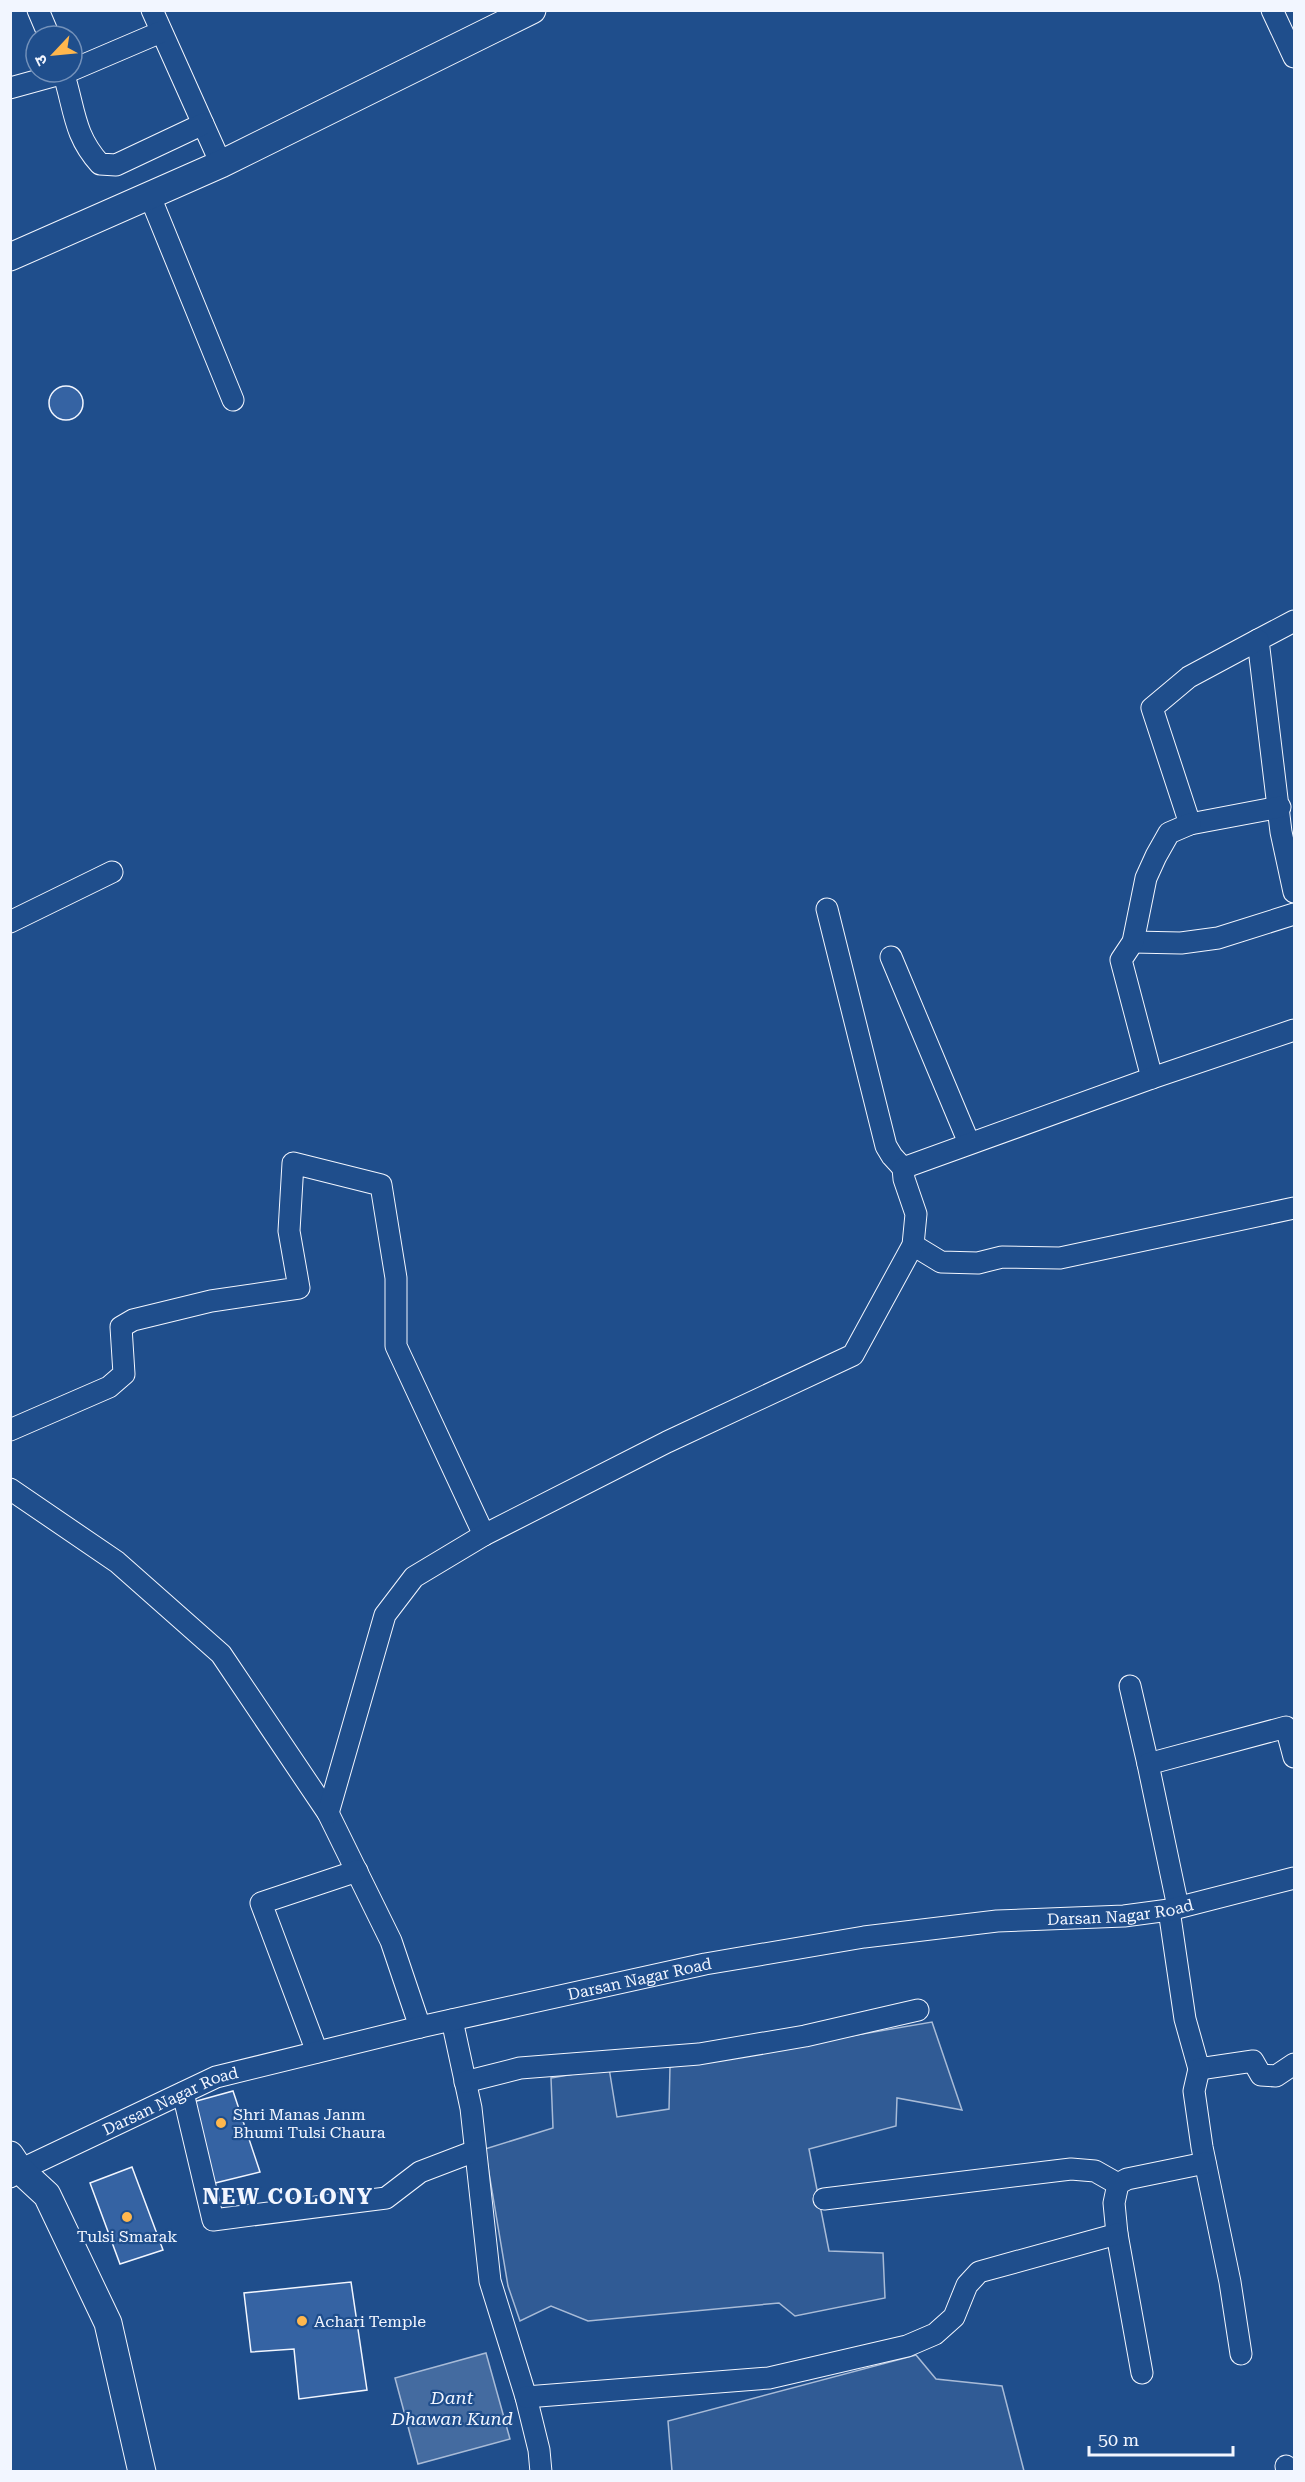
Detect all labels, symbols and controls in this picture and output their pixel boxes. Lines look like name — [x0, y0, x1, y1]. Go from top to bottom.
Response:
north arrow — [24, 24, 84, 84]
text: उ — [30, 51, 52, 69]
street label: Darsan Nagar Road — [1047, 1895, 1195, 1929]
street label: Darsan Nagar Road — [566, 1954, 713, 2004]
street label: Darsan Nagar Road — [100, 2063, 240, 2139]
place label: Shri Manas Janm Bhumi Tulsi Chaura — [233, 2105, 386, 2142]
marker: Shri Manas Janm Bhumi Tulsi Chaura — [214, 2116, 228, 2130]
district label: NEW COLONY — [202, 2184, 374, 2209]
marker: Tulsi Smarak — [120, 2210, 134, 2224]
place label: Tulsi Smarak — [77, 2227, 177, 2246]
place label: Achari Temple — [314, 2312, 426, 2331]
marker: Achari Temple — [295, 2314, 309, 2328]
water label: Dant Dhawan Kund — [390, 2387, 513, 2429]
scale bar — [1089, 2419, 1233, 2457]
text: 50 m — [1098, 2429, 1139, 2450]

